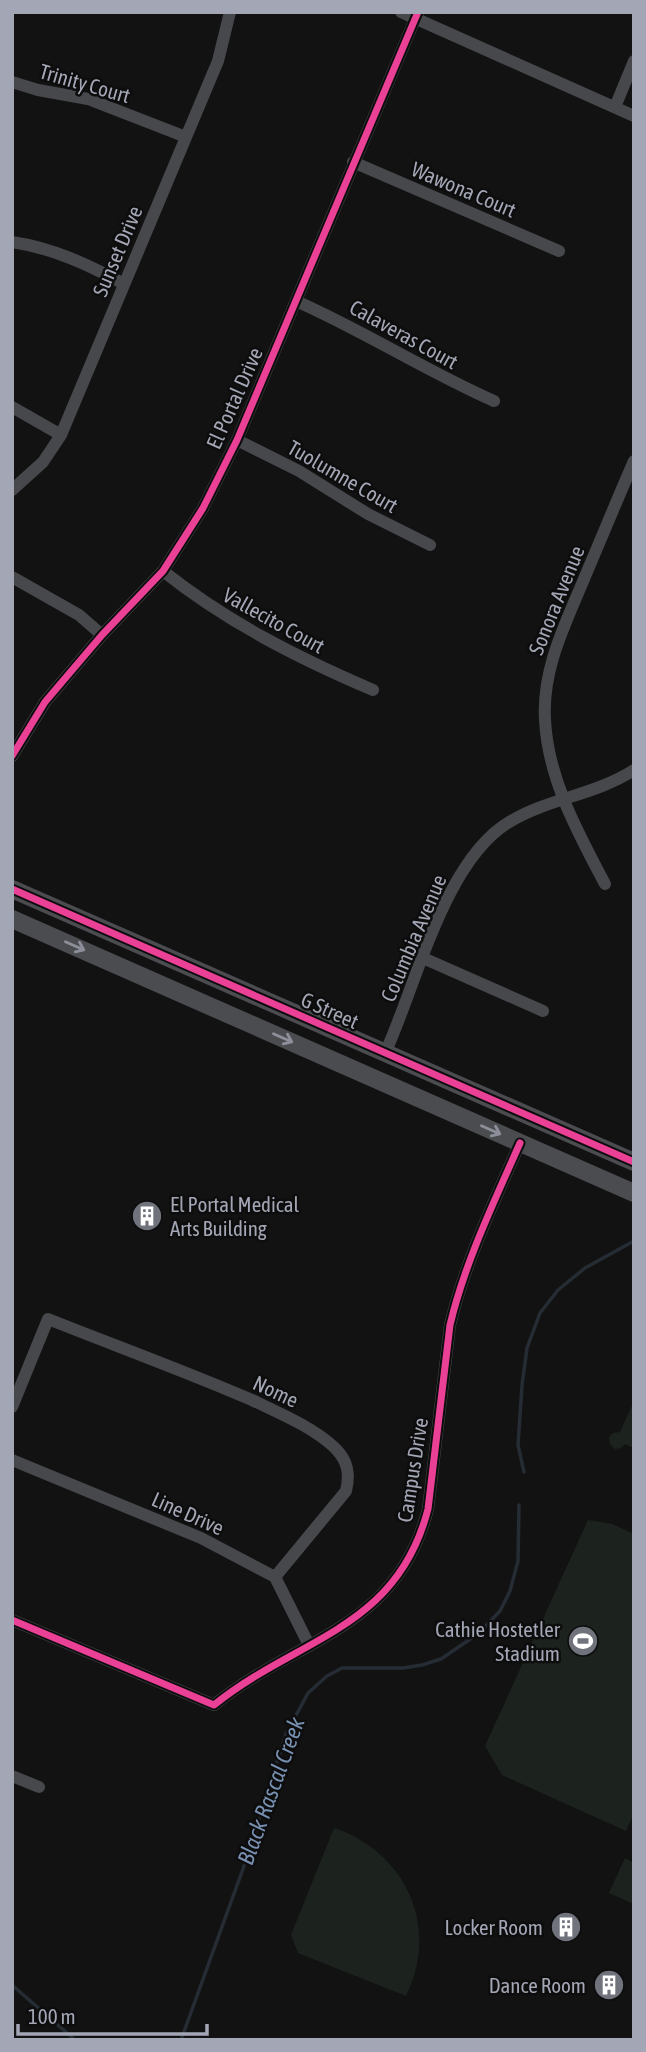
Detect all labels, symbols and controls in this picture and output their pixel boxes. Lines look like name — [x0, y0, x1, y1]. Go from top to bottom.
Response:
street label: Trinity Court — [37, 59, 133, 107]
street label: Wawona Court — [408, 156, 520, 222]
street label: Sunset Drive — [87, 202, 147, 300]
street label: Calaveras Court — [346, 294, 462, 374]
street label: El Portal Drive — [201, 344, 267, 452]
street label: Tuolumne Court — [284, 435, 402, 517]
street label: Sonora Avenue — [523, 542, 589, 658]
street label: Vallecito Court — [219, 582, 329, 658]
street label: Columbia Avenue — [375, 871, 451, 1005]
one-way arrow — [63, 940, 85, 953]
street label: G Street — [298, 987, 362, 1033]
one-way arrow — [272, 1032, 293, 1045]
one-way arrow — [480, 1124, 501, 1137]
place label: El Portal Medical Arts Building — [170, 1192, 299, 1240]
building icon: El Portal Medical Arts Building — [130, 1199, 164, 1233]
street label: Nome — [250, 1370, 302, 1412]
street label: Campus Drive — [392, 1416, 432, 1524]
street label: Line Drive — [148, 1487, 228, 1539]
place label: Cathie Hostetler Stadium — [435, 1617, 561, 1665]
sports icon: Cathie Hostetler Stadium — [566, 1624, 600, 1658]
water label: Black Rascal Creek — [232, 1713, 310, 1868]
building icon: Locker Room — [549, 1910, 583, 1944]
place label: Locker Room — [444, 1915, 543, 1939]
building icon: Dance Room — [592, 1968, 626, 2002]
place label: Dance Room — [489, 1973, 586, 1997]
scale bar — [18, 1993, 206, 2037]
text: 100 m — [28, 2004, 76, 2028]

